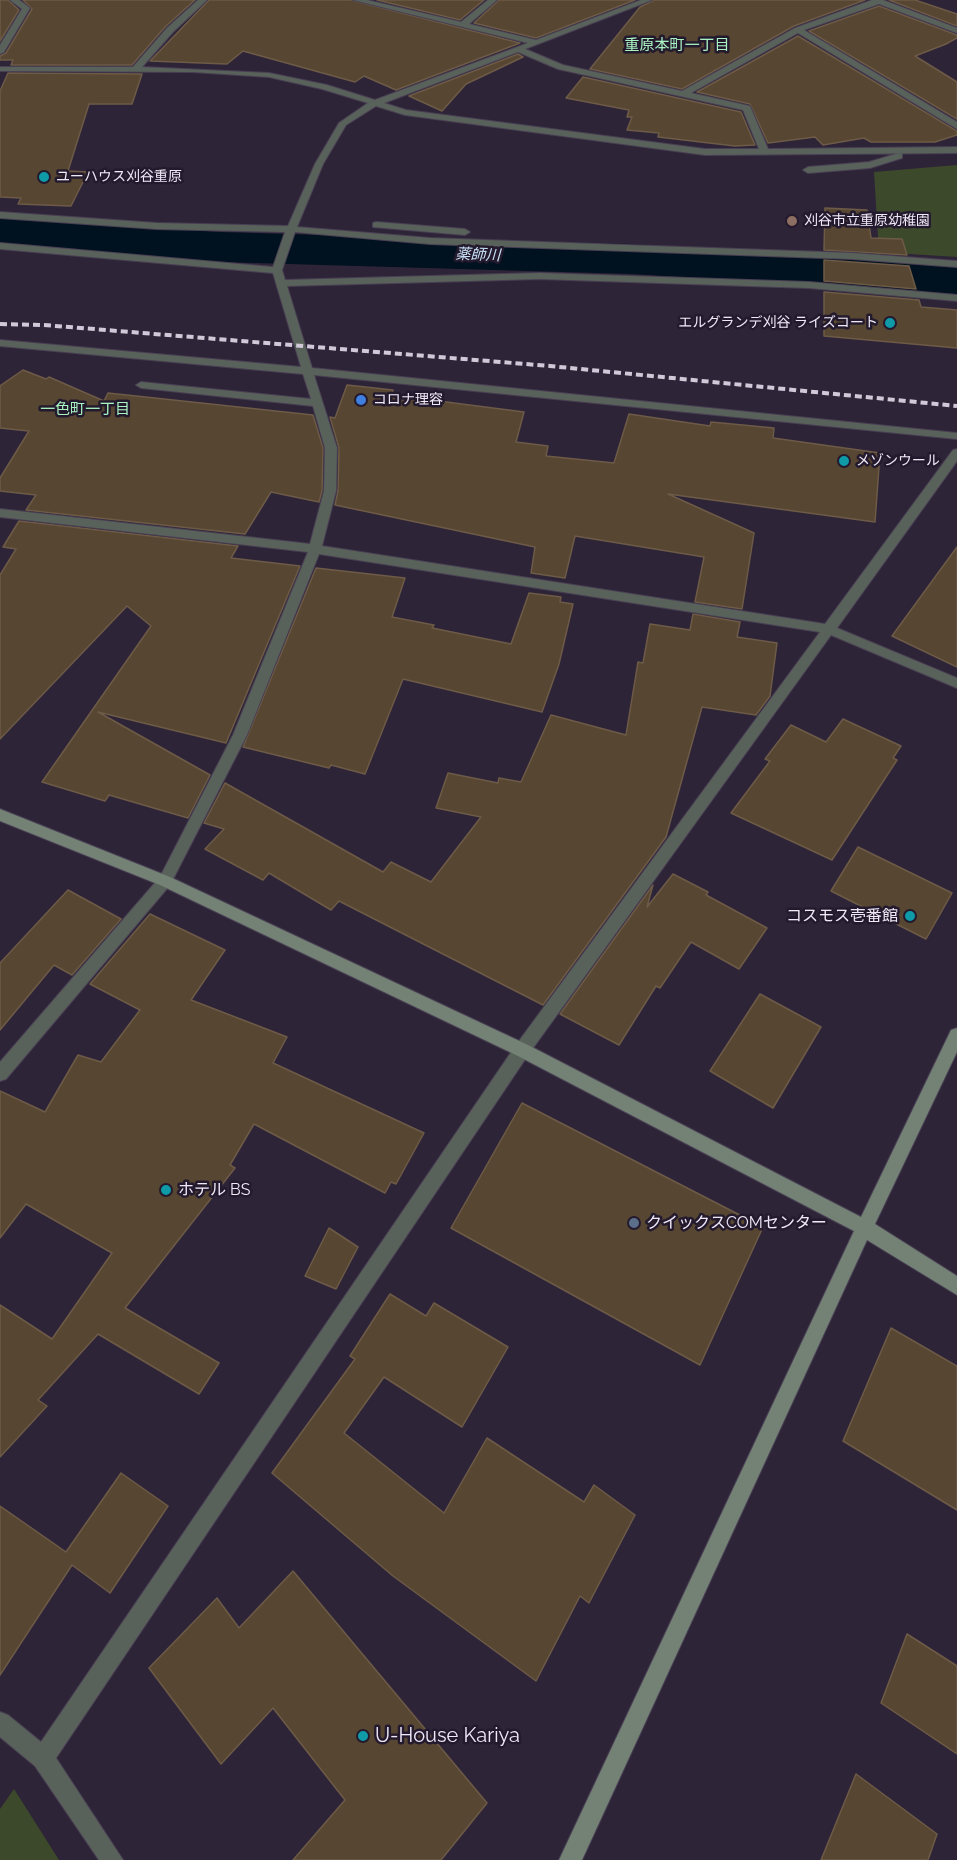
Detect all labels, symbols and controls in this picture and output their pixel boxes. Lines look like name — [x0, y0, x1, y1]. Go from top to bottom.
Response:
district label: 重原本町一丁目 — [625, 36, 729, 54]
place label: ユーハウス刈谷重原 — [56, 169, 182, 185]
marker: ユーハウス刈谷重原 — [37, 170, 51, 184]
place label: 刈谷市立重原幼稚園 — [804, 213, 930, 229]
marker: 刈谷市立重原幼稚園 — [785, 214, 799, 228]
water label: 薬師川 — [455, 245, 501, 265]
place label: エルグランデ刈谷 ライズコート — [678, 315, 878, 331]
marker: エルグランデ刈谷 ライズコート — [883, 316, 897, 330]
place label: コロナ理容 — [373, 392, 443, 408]
marker: コロナ理容 — [354, 393, 368, 407]
district label: 一色町一丁目 — [40, 400, 130, 418]
place label: メゾンウール — [856, 453, 940, 469]
marker: メゾンウール — [837, 454, 851, 468]
place label: コスモス壱番館 — [786, 906, 898, 926]
marker: コスモス壱番館 — [903, 909, 917, 923]
place label: ホテル BS — [178, 1180, 250, 1200]
marker: ホテル BS — [159, 1183, 173, 1197]
place label: クイックスCOMセンター — [646, 1213, 827, 1233]
marker: クイックスCOMセンター — [627, 1216, 641, 1230]
place label: U-House Kariya — [375, 1724, 520, 1748]
marker: U-House Kariya — [356, 1729, 370, 1743]

